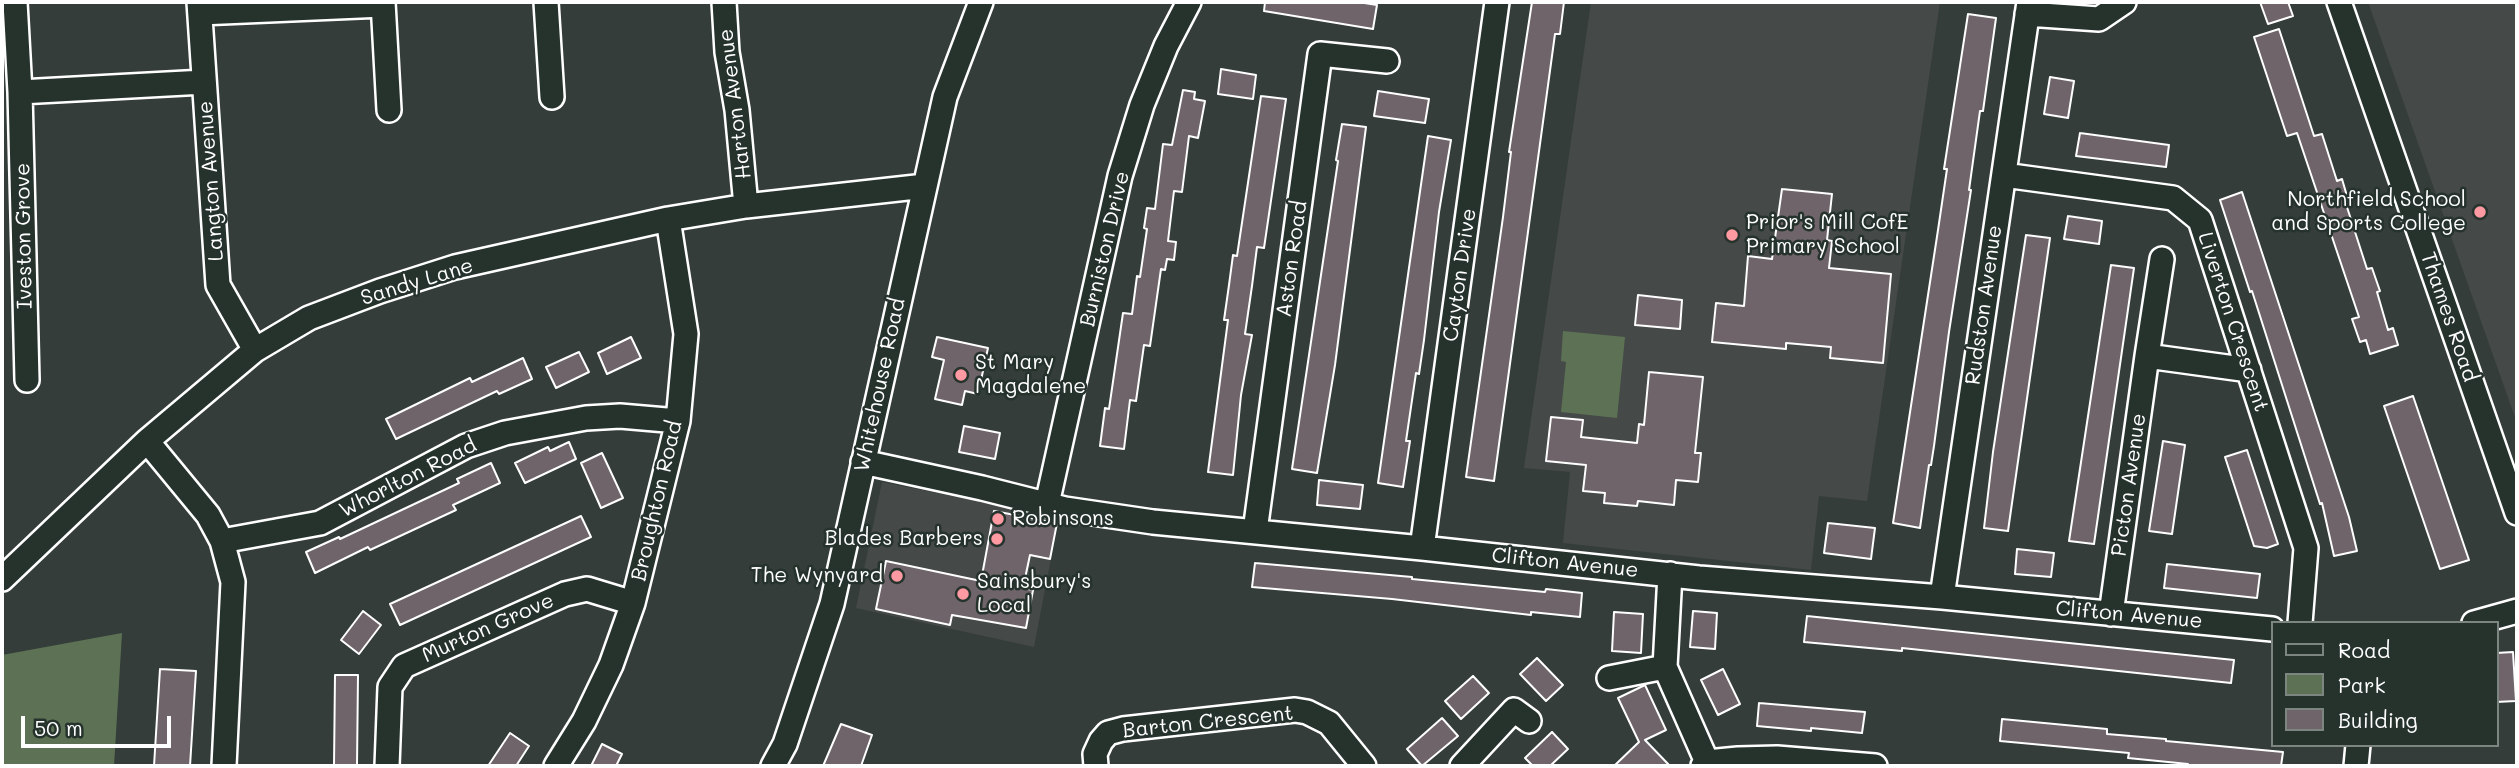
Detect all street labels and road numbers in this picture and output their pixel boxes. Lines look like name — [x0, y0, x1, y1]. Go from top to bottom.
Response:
street label: Harton Avenue — [713, 27, 757, 181]
street label: Langton Avenue — [193, 100, 229, 262]
street label: Iveston Grove — [10, 163, 38, 309]
street label: Burniston Drive — [1075, 169, 1135, 329]
street label: Aston Road — [1271, 199, 1313, 319]
street label: Cayton Drive — [1438, 207, 1482, 343]
street label: Rudston Avenue — [1960, 223, 2008, 387]
street label: Liverton Crescent — [2192, 229, 2274, 415]
street label: Thames Road — [2415, 249, 2483, 385]
street label: Sandy Lane — [358, 253, 476, 311]
street label: Whitehouse Road — [849, 296, 911, 474]
street label: Picton Avenue — [2106, 412, 2152, 558]
street label: Broughton Road — [626, 418, 688, 584]
street label: Whorlton Road — [335, 433, 481, 523]
street label: Clifton Avenue — [1490, 543, 1640, 583]
street label: Murton Grove — [418, 588, 558, 668]
street label: Clifton Avenue — [2054, 596, 2204, 634]
street label: Barton Crescent — [1121, 700, 1295, 744]

